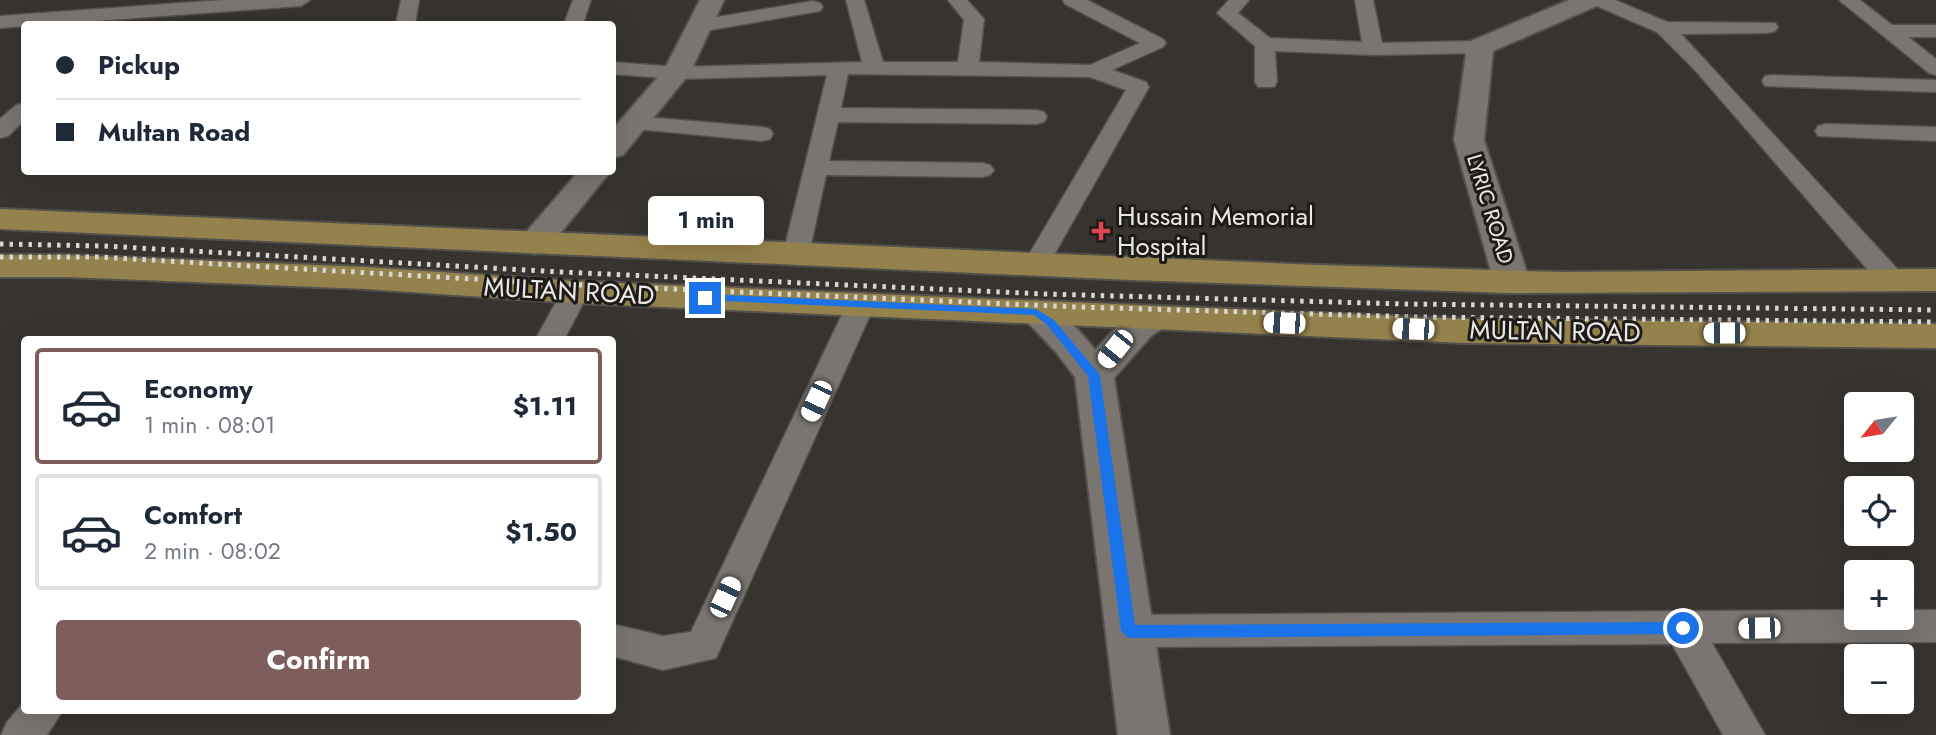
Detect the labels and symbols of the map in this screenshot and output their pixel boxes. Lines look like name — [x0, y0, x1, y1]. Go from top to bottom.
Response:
street label: LYRIC ROAD — [1459, 150, 1521, 268]
callout: 1 min — [647, 196, 763, 246]
place label: Hussain Memorial Hospital — [1117, 197, 1314, 265]
marker: Hussain Memorial Hospital — [1091, 221, 1111, 241]
street label: MULTAN ROAD — [483, 268, 655, 314]
route end — [689, 282, 721, 314]
street label: MULTAN ROAD — [1469, 311, 1641, 351]
car — [1263, 312, 1306, 334]
car — [1392, 318, 1435, 340]
car — [1704, 323, 1746, 344]
car — [1094, 326, 1137, 372]
car — [798, 378, 835, 424]
north arrow — [1844, 392, 1914, 462]
car — [707, 574, 744, 620]
route start — [1667, 612, 1699, 644]
car — [1738, 617, 1781, 639]

